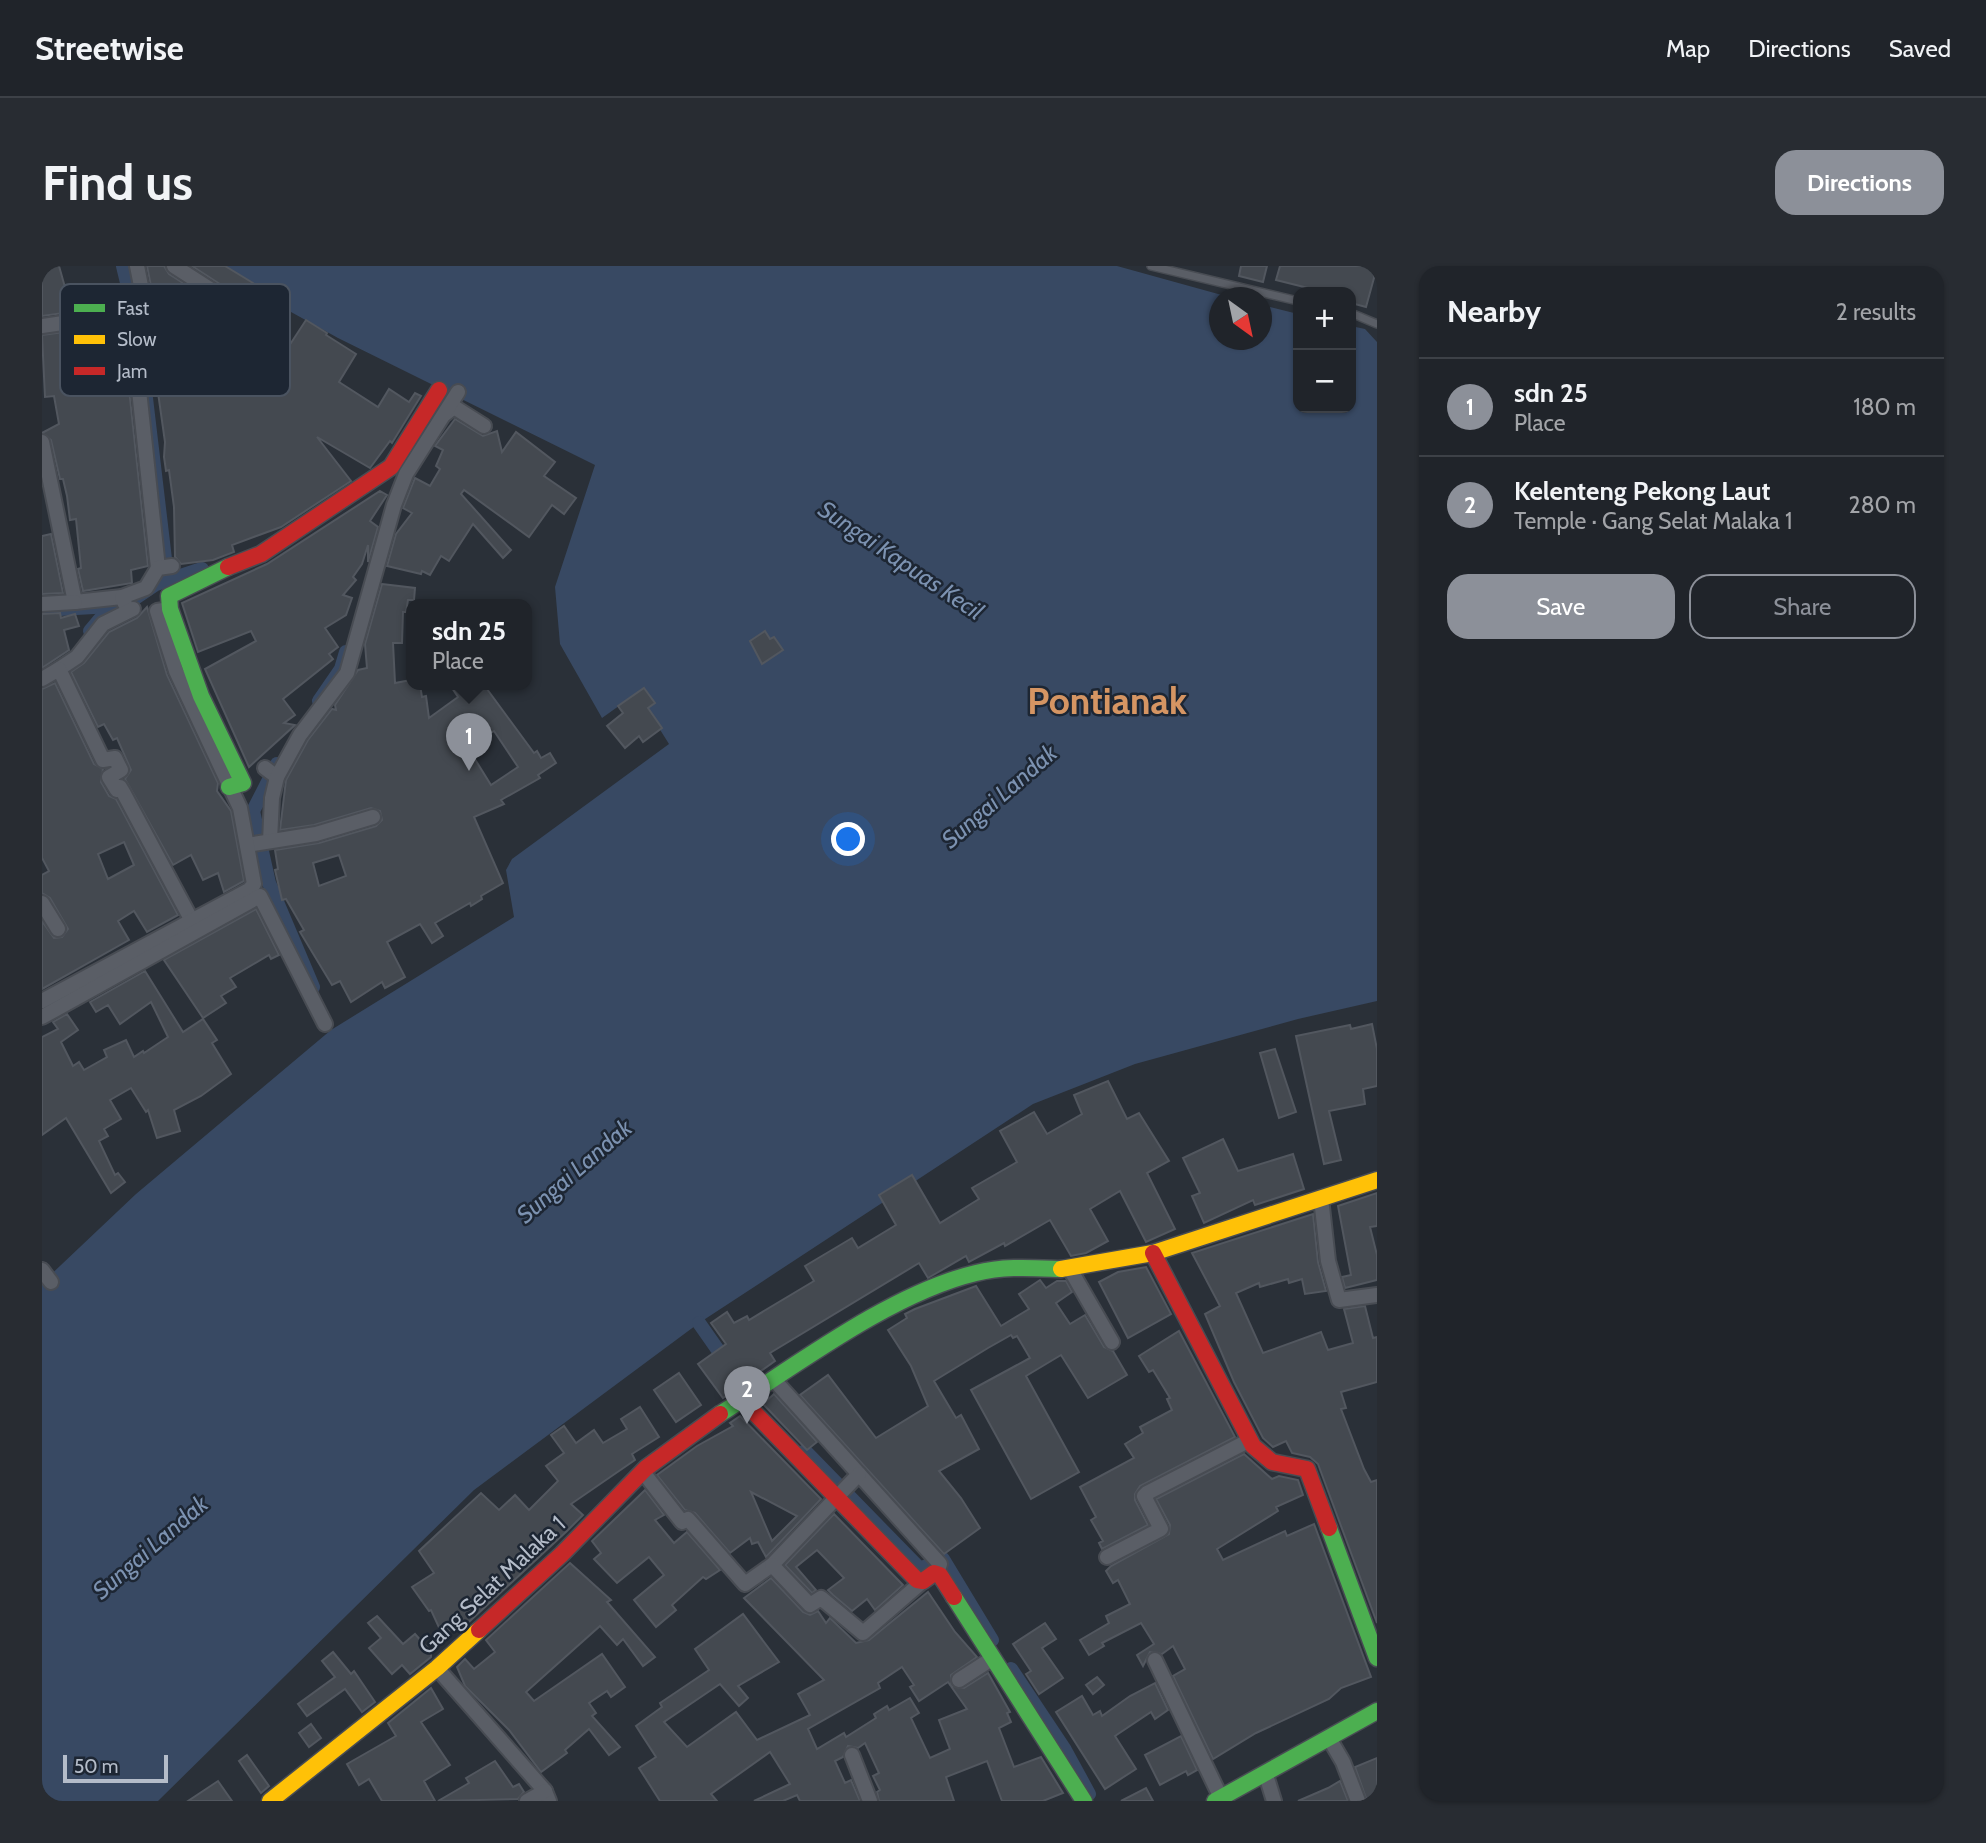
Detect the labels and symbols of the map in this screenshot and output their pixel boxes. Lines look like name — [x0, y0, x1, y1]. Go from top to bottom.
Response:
legend — [60, 284, 290, 396]
north arrow — [1209, 287, 1272, 350]
text: Fast — [117, 297, 150, 320]
text: Slow — [117, 328, 157, 351]
text: Jam — [116, 360, 147, 383]
water label: Sungai Kapuas Kecil — [813, 494, 989, 626]
district label: Pontianak — [1027, 678, 1187, 723]
pin: 1 — [446, 713, 492, 771]
water label: Sungai Landak — [935, 738, 1063, 854]
your location — [831, 822, 865, 856]
water label: Sungai Landak — [510, 1113, 638, 1229]
pin: 2 — [724, 1366, 770, 1424]
water label: Sungai Landak — [86, 1489, 214, 1605]
street label: Gang Selat Malaka 1 — [413, 1510, 571, 1660]
scale bar — [63, 1752, 168, 1784]

